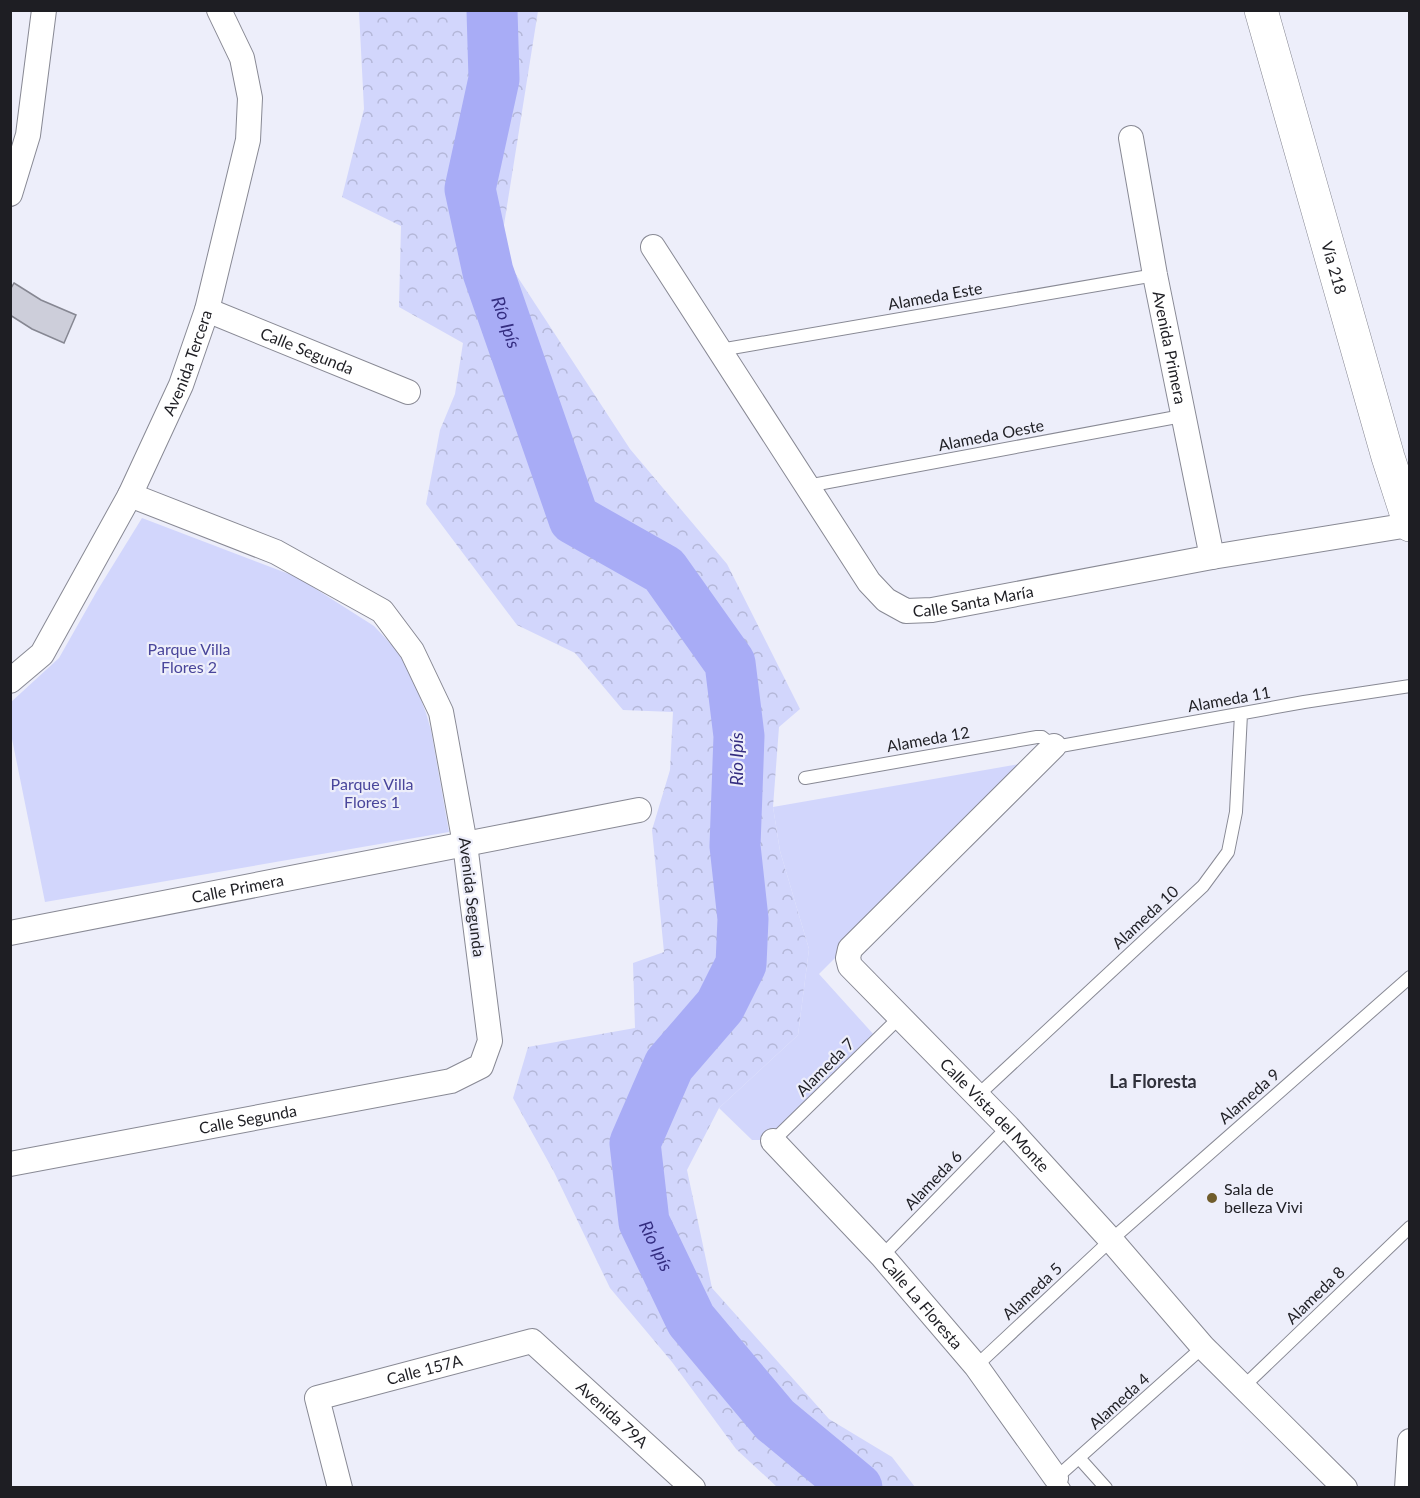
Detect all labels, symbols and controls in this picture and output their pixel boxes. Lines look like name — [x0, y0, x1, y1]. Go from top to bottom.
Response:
street label: Vía 218 — [1318, 239, 1351, 296]
street label: Alameda Este — [886, 278, 984, 313]
street label: Avenida Primera — [1149, 289, 1191, 406]
water label: Río Ipís — [487, 293, 526, 351]
street label: Avenida Tercera — [158, 307, 215, 418]
street label: Calle Segunda — [258, 323, 357, 378]
street label: Alameda Oeste — [936, 415, 1045, 454]
street label: Calle Santa María — [912, 581, 1035, 620]
park label: Parque Villa Flores 2 — [148, 639, 230, 676]
street label: Alameda 11 — [1186, 682, 1272, 715]
street label: Alameda 12 — [885, 722, 971, 755]
water label: Río Ipís — [725, 732, 747, 786]
park label: Parque Villa Flores 1 — [331, 774, 413, 811]
street label: Avenida Segunda — [456, 836, 489, 958]
street label: Calle Primera — [190, 870, 285, 906]
street label: Alameda 10 — [1108, 881, 1182, 952]
street label: Alameda 7 — [792, 1034, 858, 1100]
street label: Calle Vista del Monte — [937, 1054, 1054, 1175]
street label: Alameda 9 — [1214, 1064, 1283, 1127]
district label: La Floresta — [1109, 1070, 1197, 1092]
street label: Calle Segunda — [197, 1100, 298, 1137]
street label: Alameda 6 — [900, 1146, 965, 1213]
place label: Sala de belleza Vivi — [1224, 1179, 1303, 1216]
marker: Sala de belleza Vivi — [1205, 1191, 1219, 1205]
water label: Río Ipís — [635, 1217, 678, 1275]
street label: Calle La Floresta — [878, 1252, 967, 1353]
street label: Alameda 5 — [998, 1258, 1065, 1323]
street label: Alameda 8 — [1281, 1262, 1348, 1327]
street label: Calle 157A — [384, 1350, 464, 1388]
street label: Alameda 4 — [1085, 1369, 1153, 1433]
street label: Avenida 79A — [573, 1377, 652, 1451]

